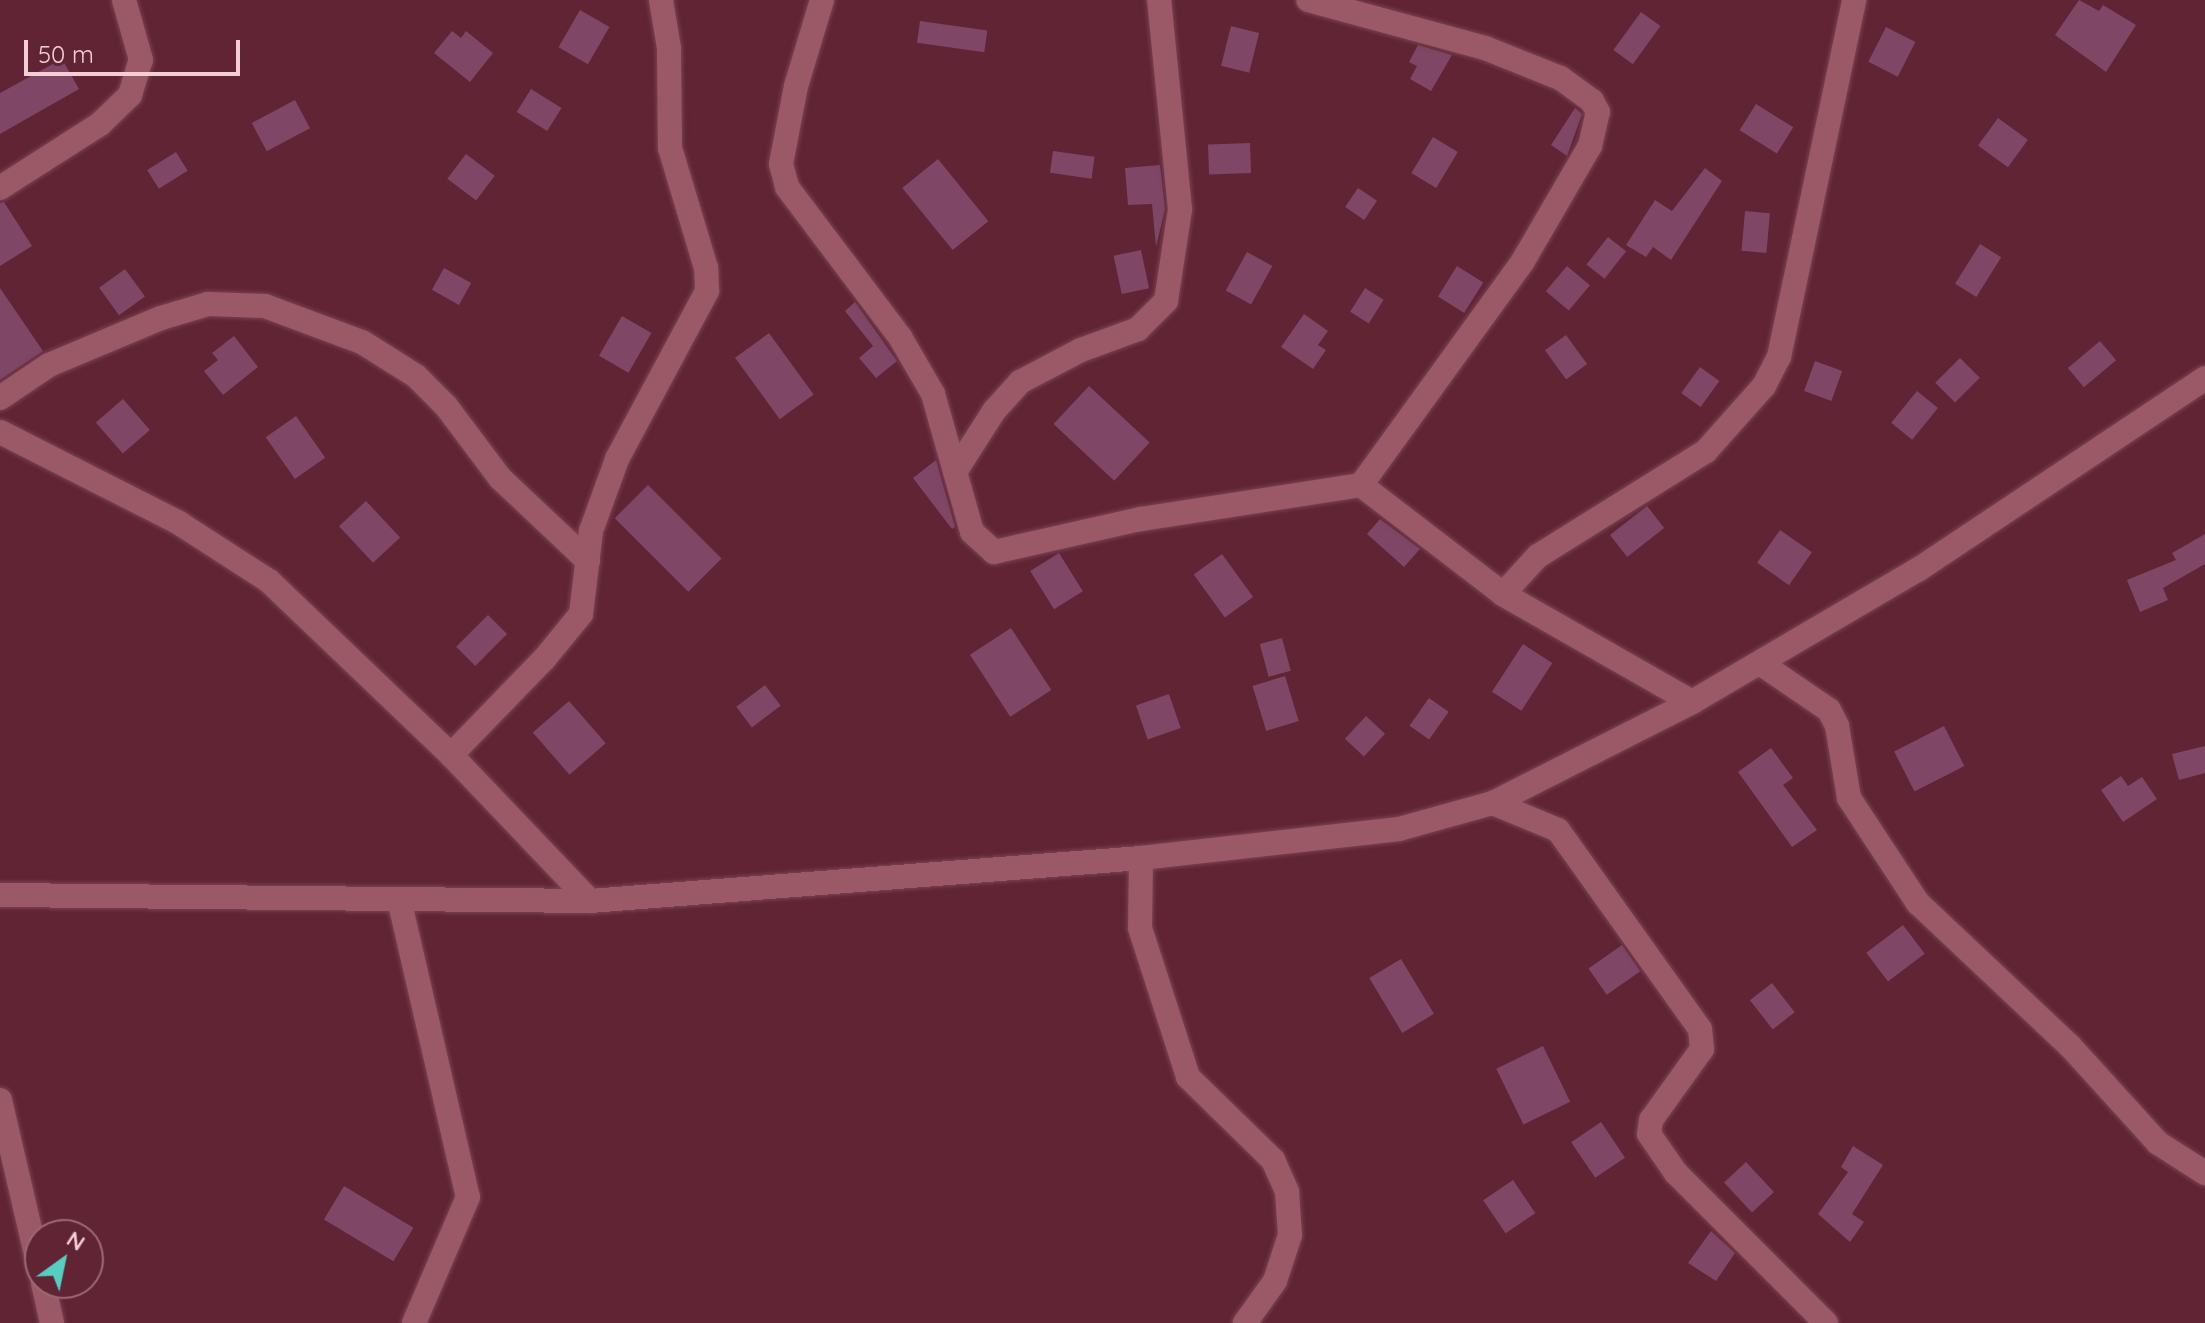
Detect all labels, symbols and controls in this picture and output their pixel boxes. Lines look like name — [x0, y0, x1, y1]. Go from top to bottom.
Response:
scale bar — [28, 24, 244, 74]
text: 50 m — [38, 39, 94, 69]
north arrow — [24, 1219, 104, 1299]
text: N — [62, 1224, 90, 1257]

